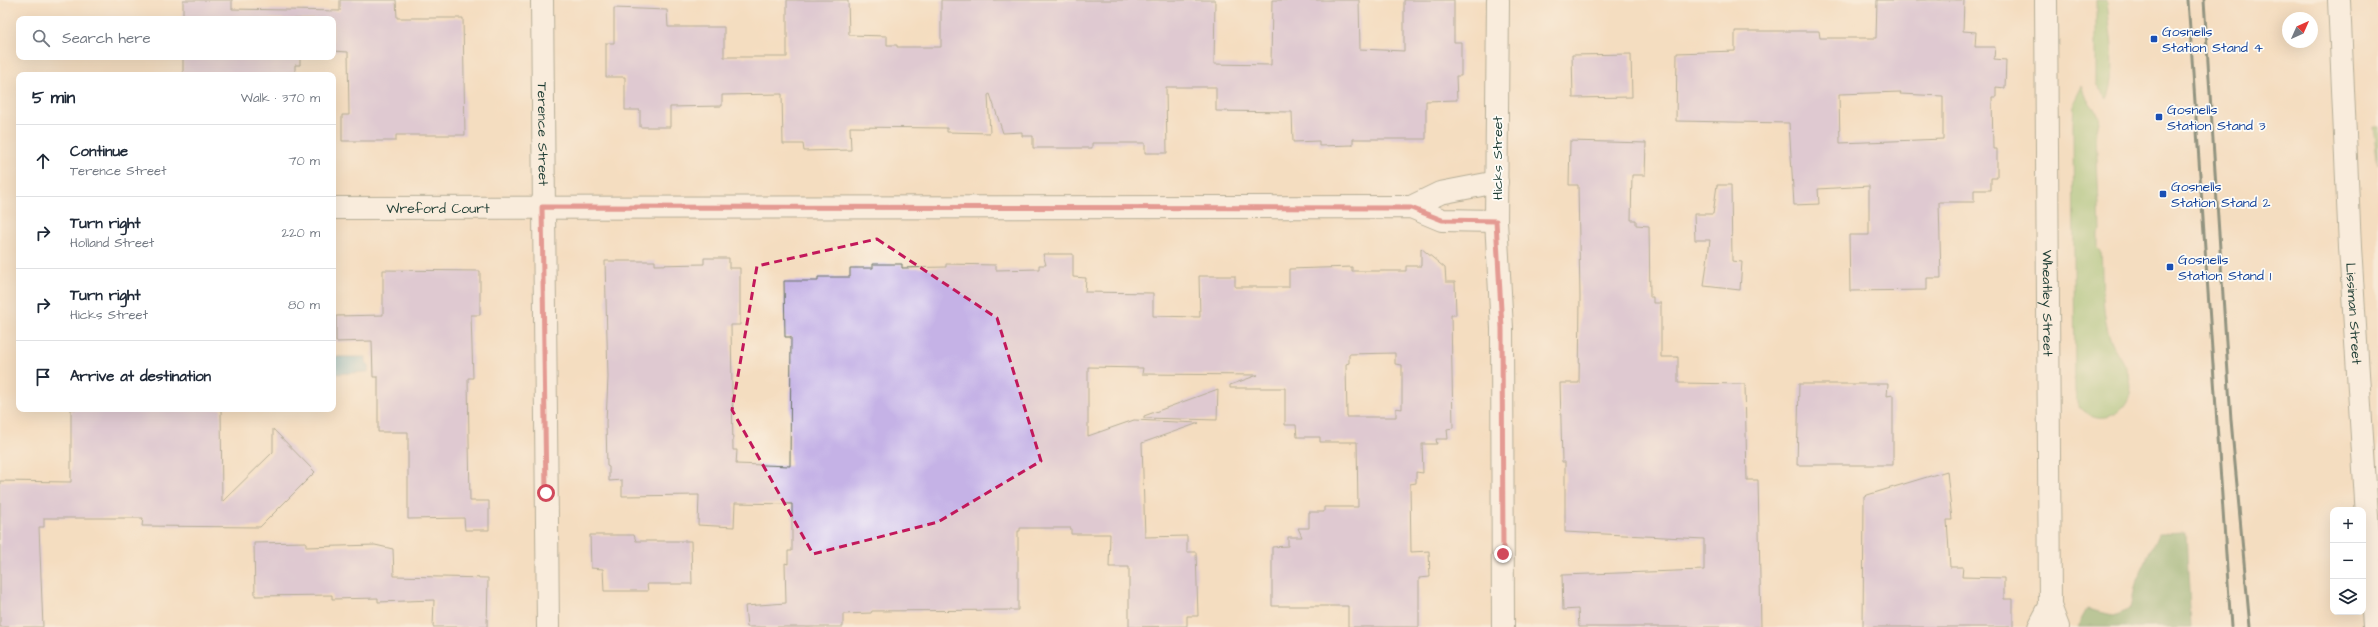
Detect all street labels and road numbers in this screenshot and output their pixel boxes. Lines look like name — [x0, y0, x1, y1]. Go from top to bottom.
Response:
street label: Terence Street — [532, 82, 553, 186]
street label: Hicks Street — [1488, 116, 1508, 200]
street label: Wreford Court — [386, 199, 490, 219]
street label: Wheatley Street — [2037, 250, 2057, 357]
street label: Lissiman Street — [2340, 262, 2366, 365]

